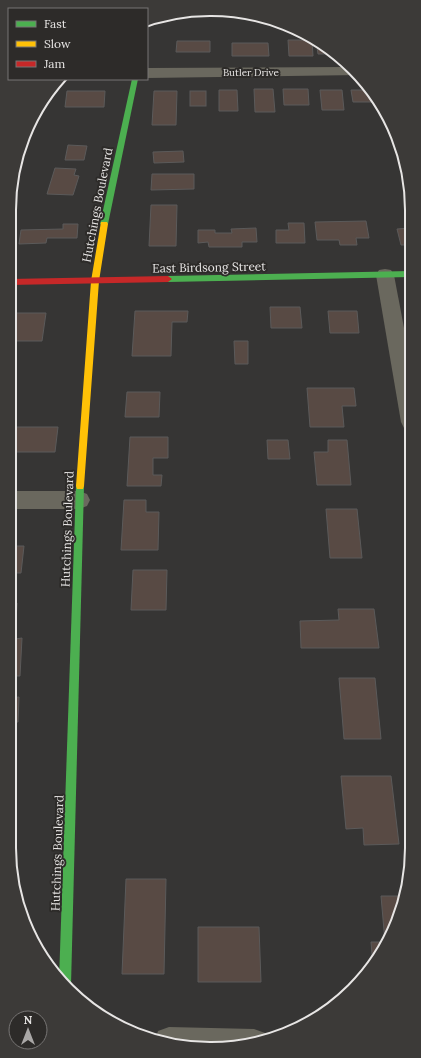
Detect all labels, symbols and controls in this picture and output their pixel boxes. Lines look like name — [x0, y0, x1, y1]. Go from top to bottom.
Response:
legend — [8, 8, 148, 80]
text: Fast — [44, 16, 67, 31]
text: Slow — [44, 36, 71, 51]
text: Jam — [43, 56, 65, 71]
street label: Butler Drive — [223, 66, 280, 79]
street label: Hutchings Boulevard — [79, 146, 115, 264]
street label: East Birdsong Street — [152, 259, 266, 275]
street label: Hutchings Boulevard — [57, 471, 77, 587]
street label: Hutchings Boulevard — [47, 795, 67, 911]
north arrow — [8, 1010, 48, 1050]
text: N — [24, 1013, 33, 1027]

